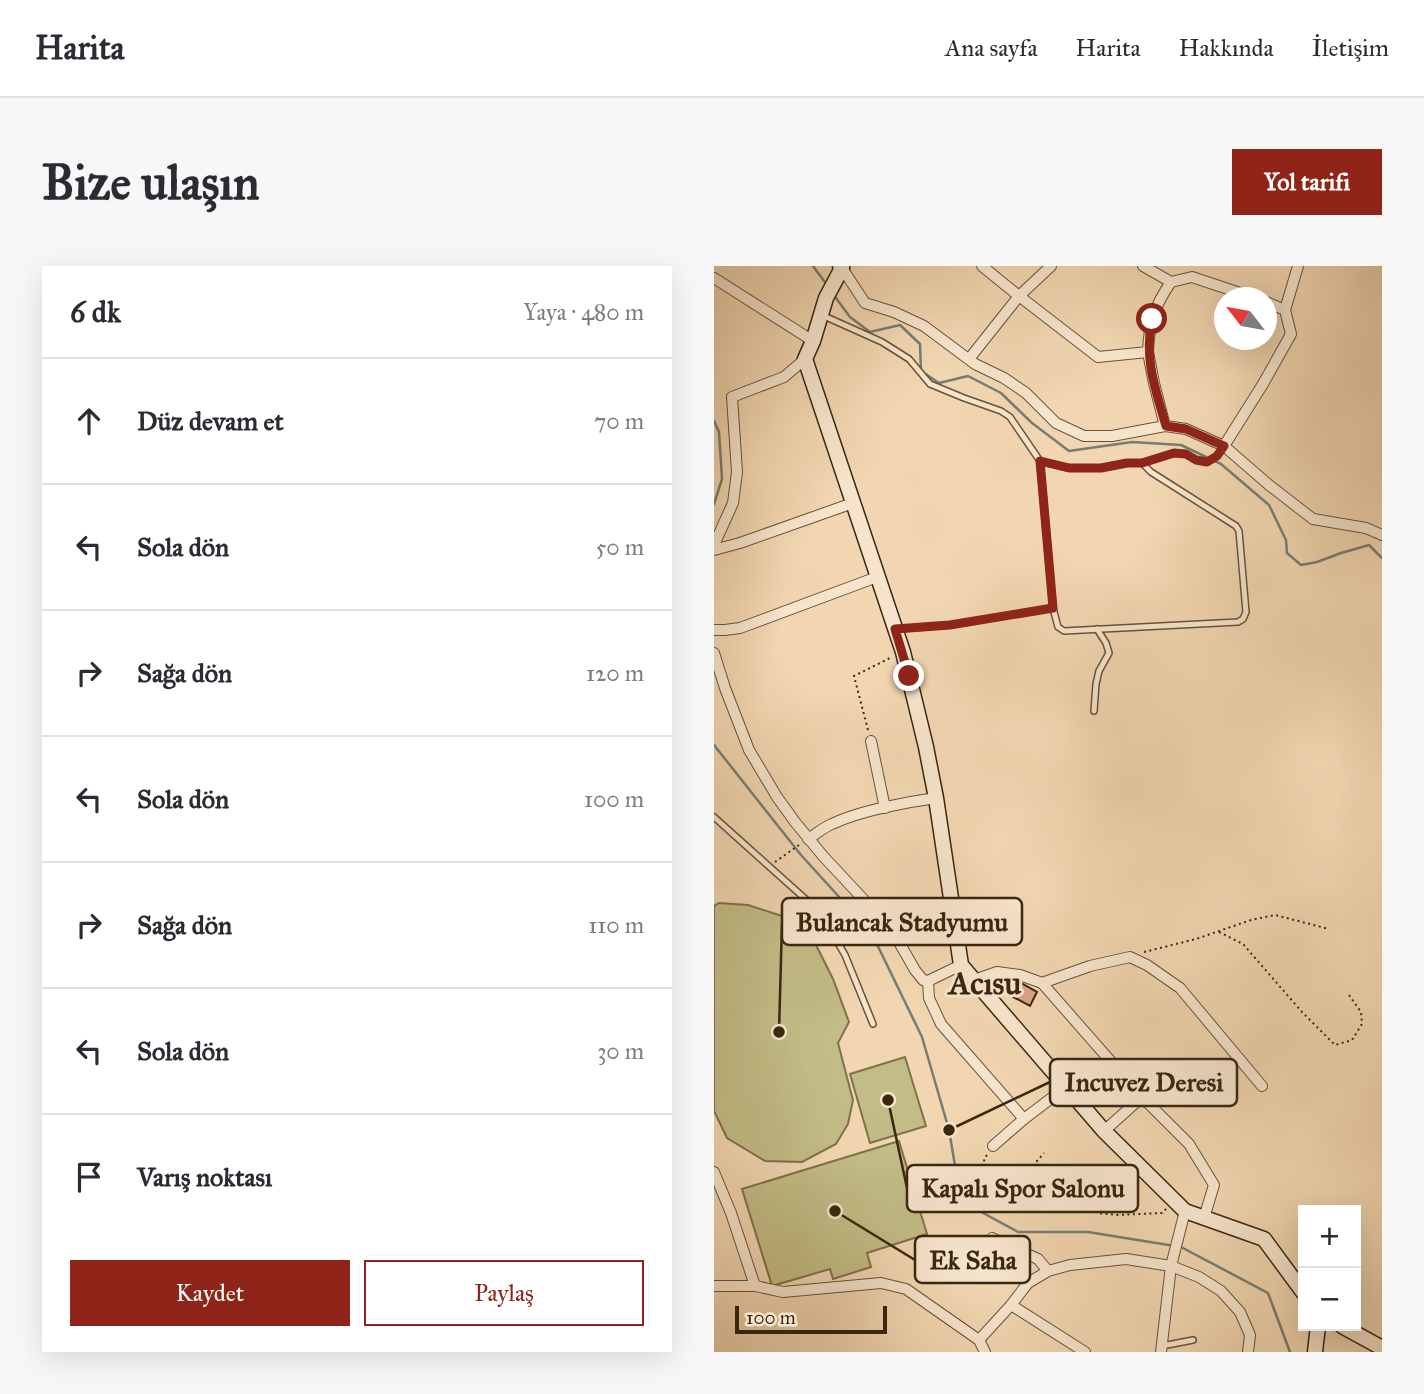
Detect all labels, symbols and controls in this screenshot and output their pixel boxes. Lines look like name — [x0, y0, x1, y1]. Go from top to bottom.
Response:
text: Harita — [35, 28, 125, 68]
text: Ana sayfa — [945, 33, 1038, 63]
text: Harita — [1076, 33, 1141, 63]
text: Hakkında — [1179, 33, 1274, 63]
text: İletişim — [1312, 33, 1389, 63]
button: Yol tarifi — [1232, 149, 1382, 215]
text: Bize ulaşın — [42, 153, 259, 212]
north arrow — [1214, 287, 1277, 350]
text: 6 dk — [70, 294, 121, 330]
text: Yaya · 480 m — [523, 298, 644, 326]
route start — [1136, 303, 1167, 334]
icon: ahead — [70, 402, 108, 440]
text: Düz devam et — [137, 405, 284, 437]
text: 70 m — [594, 407, 644, 435]
icon: left — [70, 528, 108, 566]
text: Sola dön — [137, 531, 229, 563]
text: 50 m — [596, 533, 644, 561]
icon: right — [70, 654, 108, 692]
text: Sağa dön — [137, 657, 232, 689]
text: 120 m — [586, 659, 644, 687]
route end — [893, 660, 924, 691]
icon: left — [70, 780, 108, 818]
text: Sola dön — [137, 783, 229, 815]
text: 100 m — [584, 785, 644, 813]
callout: Bulancak Stadyumu — [782, 898, 1022, 945]
icon: right — [70, 906, 108, 944]
text: Bulancak Stadyumu — [796, 906, 1008, 938]
text: Sağa dön — [137, 909, 232, 941]
text: 110 m — [588, 911, 644, 939]
district label: Acısu — [947, 964, 1021, 1003]
icon: left — [70, 1032, 108, 1070]
text: Sola dön — [137, 1035, 229, 1067]
text: 30 m — [597, 1037, 644, 1065]
callout: Incuvez Deresi — [1050, 1059, 1237, 1106]
text: Incuvez Deresi — [1065, 1066, 1224, 1098]
icon: arrive — [70, 1158, 108, 1196]
text: Varış noktası — [137, 1161, 272, 1193]
callout: Kapalı Spor Salonu — [907, 1165, 1138, 1212]
text: Kapalı Spor Salonu — [921, 1172, 1125, 1204]
map controls — [1298, 1205, 1361, 1331]
button: + — [1298, 1205, 1361, 1268]
callout: Ek Saha — [915, 1236, 1030, 1283]
text: Ek Saha — [929, 1244, 1018, 1276]
button: Kaydet — [70, 1260, 350, 1326]
button: Paylaş — [364, 1260, 644, 1326]
button: − — [1298, 1268, 1361, 1331]
scale bar — [735, 1303, 887, 1335]
text: 100 m — [746, 1306, 796, 1329]

